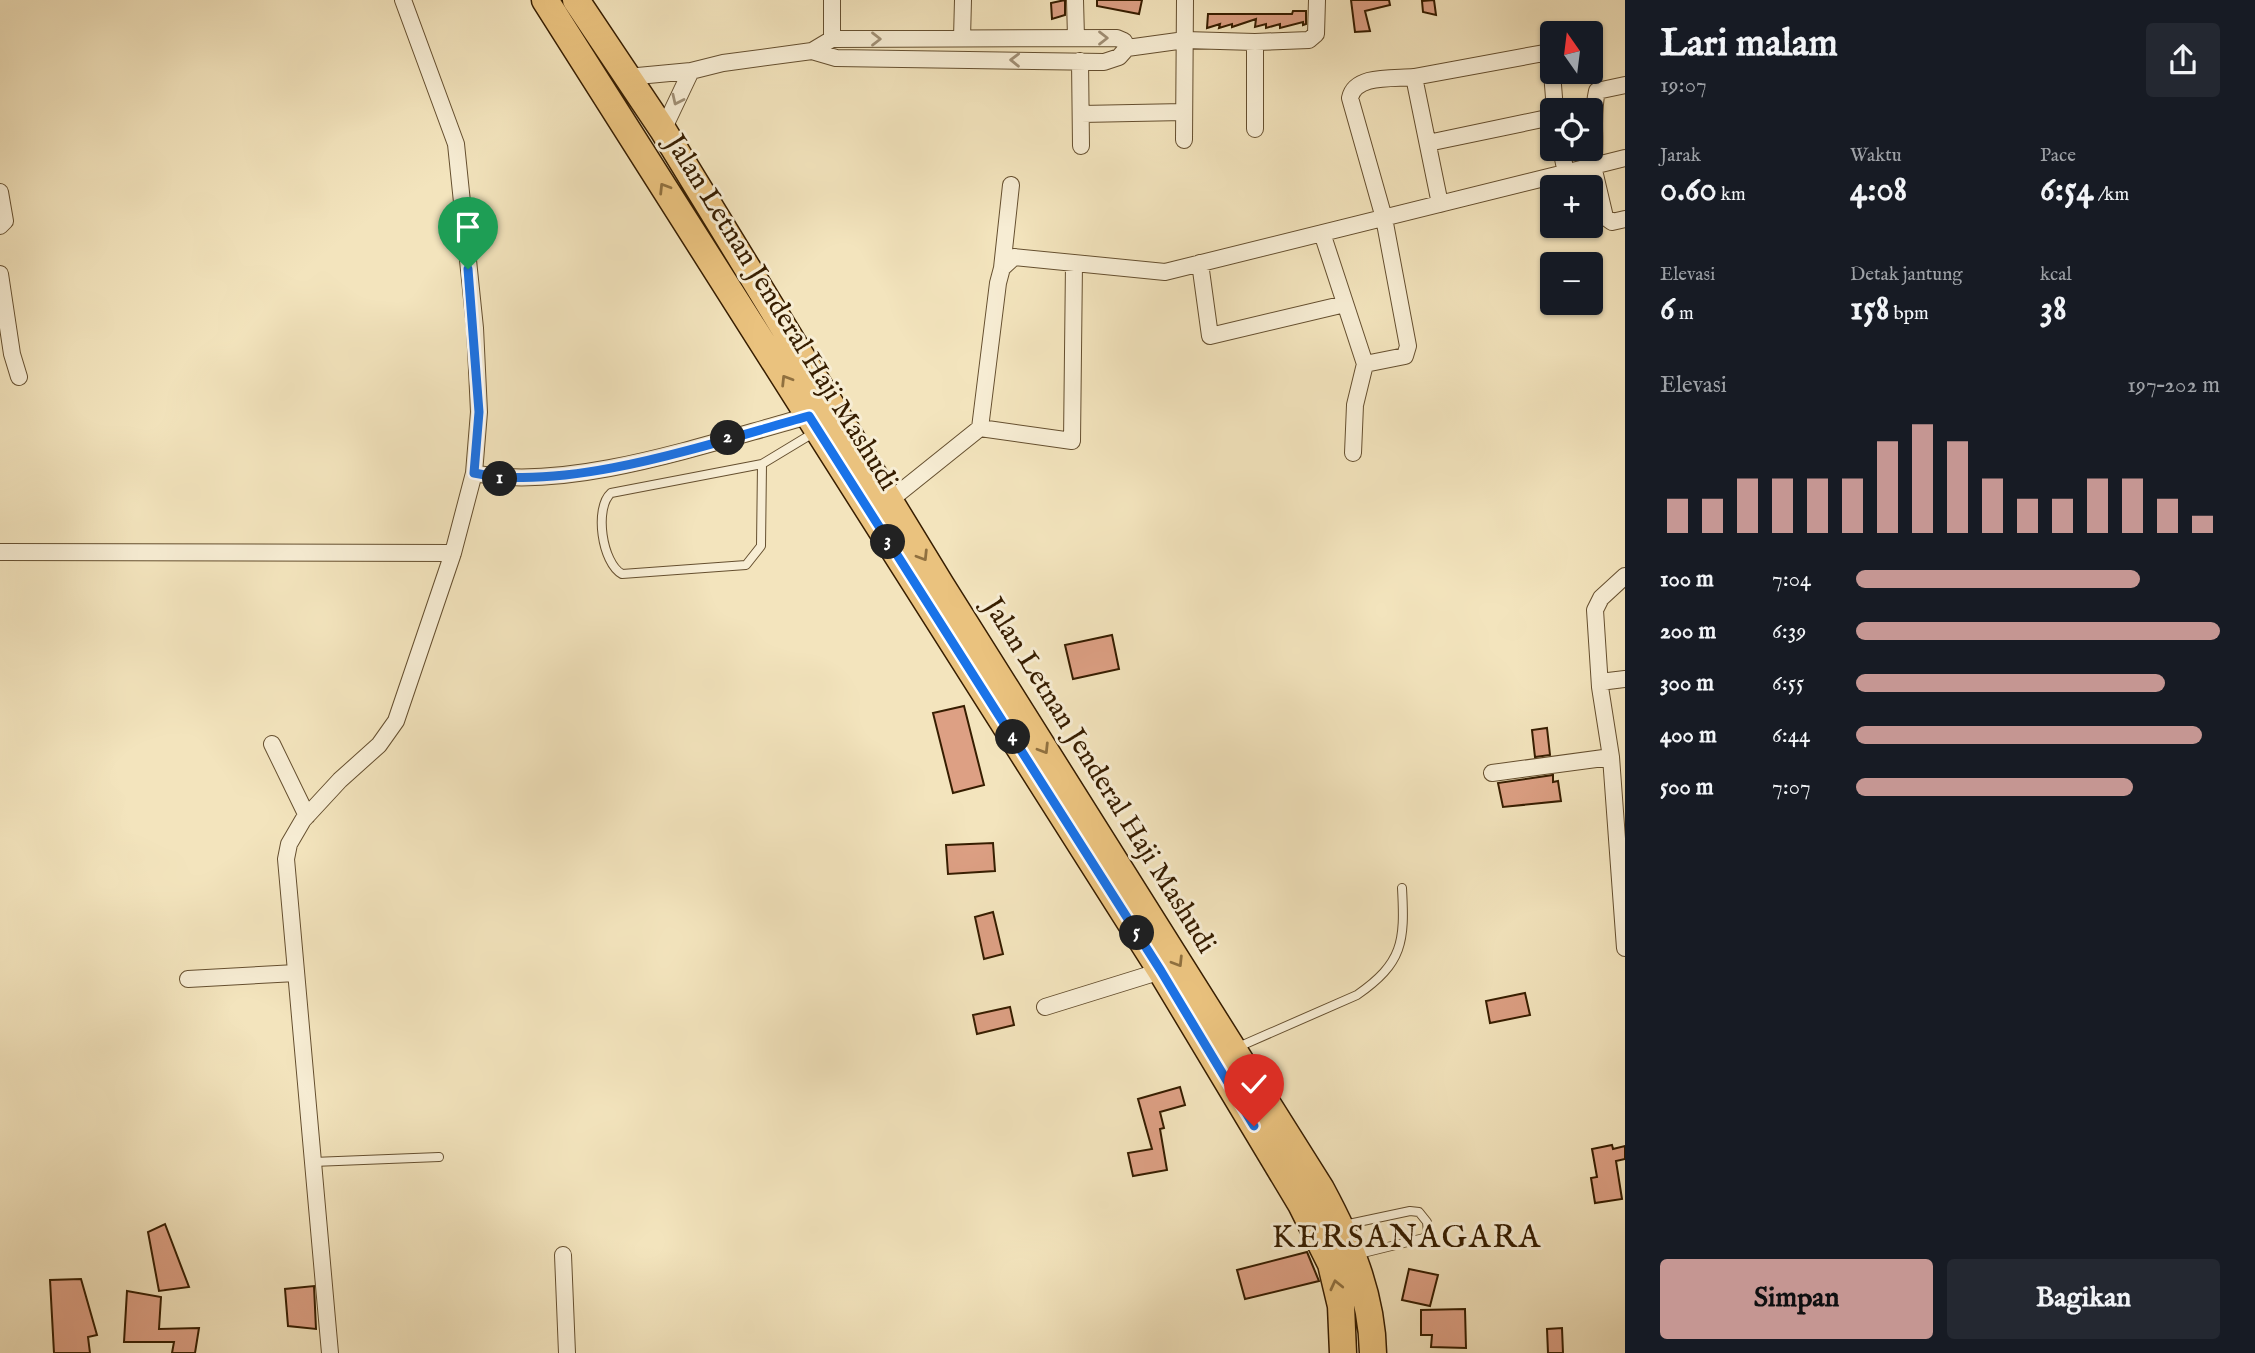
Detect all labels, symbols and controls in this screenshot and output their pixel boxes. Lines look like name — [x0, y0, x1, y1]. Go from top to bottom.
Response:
north arrow — [1540, 21, 1603, 84]
map controls — [1540, 21, 1603, 315]
text: Lari malam — [1660, 21, 1838, 69]
button: share — [2146, 23, 2220, 97]
one-way arrow — [1098, 30, 1109, 45]
one-way arrow — [871, 31, 882, 46]
one-way arrow — [1009, 53, 1020, 68]
text: 19:07 — [1660, 71, 1707, 100]
one-way arrow — [671, 93, 685, 106]
button: locate — [1540, 98, 1603, 161]
street label: Jalan Letnan Jenderal Haji Mashudi — [655, 126, 905, 497]
text: Jarak — [1660, 144, 1701, 168]
text: Waktu — [1850, 144, 1902, 168]
text: Pace — [2040, 144, 2076, 168]
text: 0.60 — [1660, 168, 1717, 213]
text: 4:08 — [1850, 168, 1907, 213]
text: 6:54 — [2040, 168, 2094, 213]
button: + — [1540, 175, 1603, 238]
one-way arrow — [660, 183, 673, 196]
text: km — [1717, 183, 1746, 207]
text: /km — [2094, 183, 2129, 207]
pin — [438, 197, 498, 269]
icon: arrive — [449, 208, 487, 246]
button: − — [1540, 252, 1603, 315]
text: Elevasi — [1660, 263, 1715, 287]
text: Detak jantung — [1850, 263, 1963, 287]
text: kcal — [2040, 263, 2072, 287]
text: 6 — [1660, 287, 1675, 332]
text: 158 — [1850, 287, 1889, 332]
text: 38 — [2040, 287, 2067, 332]
text: m — [1675, 302, 1694, 326]
text: bpm — [1889, 302, 1929, 326]
text: Elevasi — [1660, 371, 1727, 400]
text: 197–202 m — [2127, 371, 2220, 400]
one-way arrow — [781, 375, 794, 388]
pin: 2 — [710, 420, 746, 456]
text: 2 — [723, 425, 732, 449]
pin: 1 — [482, 462, 518, 496]
text: 1 — [496, 466, 503, 490]
pin: 3 — [870, 524, 906, 560]
text: 3 — [884, 529, 891, 553]
one-way arrow — [915, 549, 928, 562]
text: 100 m — [1660, 565, 1714, 594]
text: 7:04 — [1772, 565, 1811, 594]
street label: Jalan Letnan Jenderal Haji Mashudi — [973, 589, 1223, 960]
text: 200 m — [1660, 617, 1716, 646]
text: 6:39 — [1772, 617, 1806, 646]
text: 300 m — [1660, 669, 1714, 698]
text: 6:55 — [1772, 669, 1804, 698]
pin: 4 — [996, 720, 1030, 754]
text: 400 m — [1660, 721, 1717, 750]
text: 6:44 — [1772, 721, 1810, 750]
text: 4 — [1008, 724, 1017, 748]
one-way arrow — [1036, 741, 1049, 754]
text: 500 m — [1660, 773, 1714, 802]
text: 7:07 — [1772, 773, 1811, 802]
pin: 5 — [1120, 916, 1154, 950]
text: 5 — [1133, 920, 1140, 944]
one-way arrow — [1170, 955, 1183, 968]
pin — [1224, 1054, 1284, 1126]
icon: check — [1235, 1065, 1273, 1103]
district label: KERSANAGARA — [1272, 1218, 1542, 1259]
button: Simpan — [1660, 1259, 1933, 1339]
button: Bagikan — [1947, 1259, 2220, 1339]
one-way arrow — [1330, 1279, 1344, 1291]

